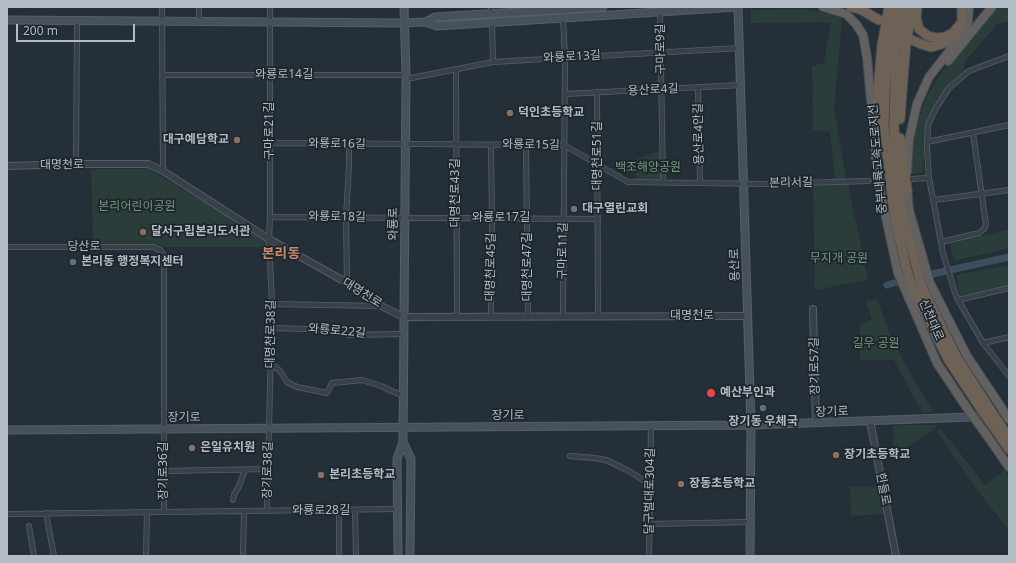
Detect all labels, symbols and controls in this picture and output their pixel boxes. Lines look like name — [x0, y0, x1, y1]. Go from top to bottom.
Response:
scale bar — [18, 16, 137, 42]
text: 200 m — [23, 22, 58, 39]
street label: 구마로9길 — [653, 23, 669, 75]
street label: 와룡로13길 — [543, 48, 601, 66]
street label: 와룡로14길 — [255, 68, 313, 82]
street label: 용산로4길 — [627, 81, 679, 99]
street label: 구마로21길 — [263, 102, 277, 160]
street label: 용산로4안길 — [691, 103, 707, 165]
street label: 중부내륙고속도로지선 — [866, 103, 890, 215]
place label: 덕인초등학교 — [518, 106, 584, 120]
marker: 덕인초등학교 — [505, 108, 515, 118]
street label: 대명천로51길 — [591, 122, 605, 190]
place label: 대구예담학교 — [163, 133, 229, 147]
marker: 대구예담학교 — [232, 135, 242, 145]
street label: 와룡로16길 — [308, 136, 366, 152]
street label: 와룡로15길 — [502, 137, 560, 153]
street label: 대명천로 — [40, 157, 84, 173]
street label: 대명천로43길 — [449, 159, 463, 227]
park label: 백조해양공원 — [615, 161, 681, 175]
street label: 본리서길 — [769, 175, 813, 191]
park label: 본리어린이공원 — [98, 200, 176, 214]
place label: 대구열린교회 — [582, 202, 648, 216]
marker: 대구열린교회 — [569, 204, 579, 214]
street label: 와룡로 — [387, 207, 401, 241]
street label: 와룡로18길 — [308, 209, 366, 225]
street label: 와룡로17길 — [472, 211, 530, 225]
street label: 구마로11길 — [555, 222, 571, 280]
place label: 달서구립본리도서관 — [151, 225, 250, 239]
marker: 달서구립본리도서관 — [138, 227, 148, 237]
street label: 대명천로45길 — [483, 232, 499, 302]
street label: 대명천로47길 — [521, 233, 535, 301]
street label: 당산로 — [67, 240, 101, 254]
district label: 본리동 — [262, 246, 300, 262]
street label: 용산로 — [727, 248, 743, 282]
park label: 무지개 공원 — [810, 252, 868, 266]
place label: 본리동 행정복지센터 — [81, 255, 183, 269]
marker: 본리동 행정복지센터 — [68, 257, 78, 267]
street label: 대명천로 — [339, 275, 385, 311]
street label: 신천대로 — [915, 297, 947, 343]
street label: 대명천로38길 — [263, 299, 279, 369]
street label: 대명천로 — [670, 309, 714, 323]
street label: 와룡로22길 — [308, 321, 366, 341]
street label: 장기로57길 — [807, 337, 823, 395]
park label: 길우 공원 — [852, 337, 900, 351]
place label: 예산부인과 — [720, 386, 775, 400]
marker: 예산부인과 — [705, 387, 717, 399]
marker: 장기동 우체국 — [758, 403, 768, 413]
street label: 장기로 — [815, 404, 849, 420]
street label: 장기로 — [491, 409, 525, 423]
street label: 장기로 — [167, 411, 201, 425]
place label: 장기동 우체국 — [728, 415, 798, 429]
place label: 은일유치원 — [200, 441, 255, 455]
street label: 장기로38길 — [260, 441, 276, 499]
street label: 장기로36길 — [157, 442, 171, 500]
marker: 은일유치원 — [187, 443, 197, 453]
street label: 달구벌대로304길 — [642, 447, 658, 535]
place label: 장기초등학교 — [844, 448, 910, 462]
marker: 장기초등학교 — [831, 450, 841, 460]
place label: 본리초등학교 — [329, 468, 395, 482]
marker: 본리초등학교 — [316, 470, 326, 480]
street label: 한들로 — [873, 471, 893, 507]
place label: 장동초등학교 — [689, 477, 755, 491]
marker: 장동초등학교 — [676, 479, 686, 489]
street label: 와룡로28길 — [292, 504, 350, 518]

